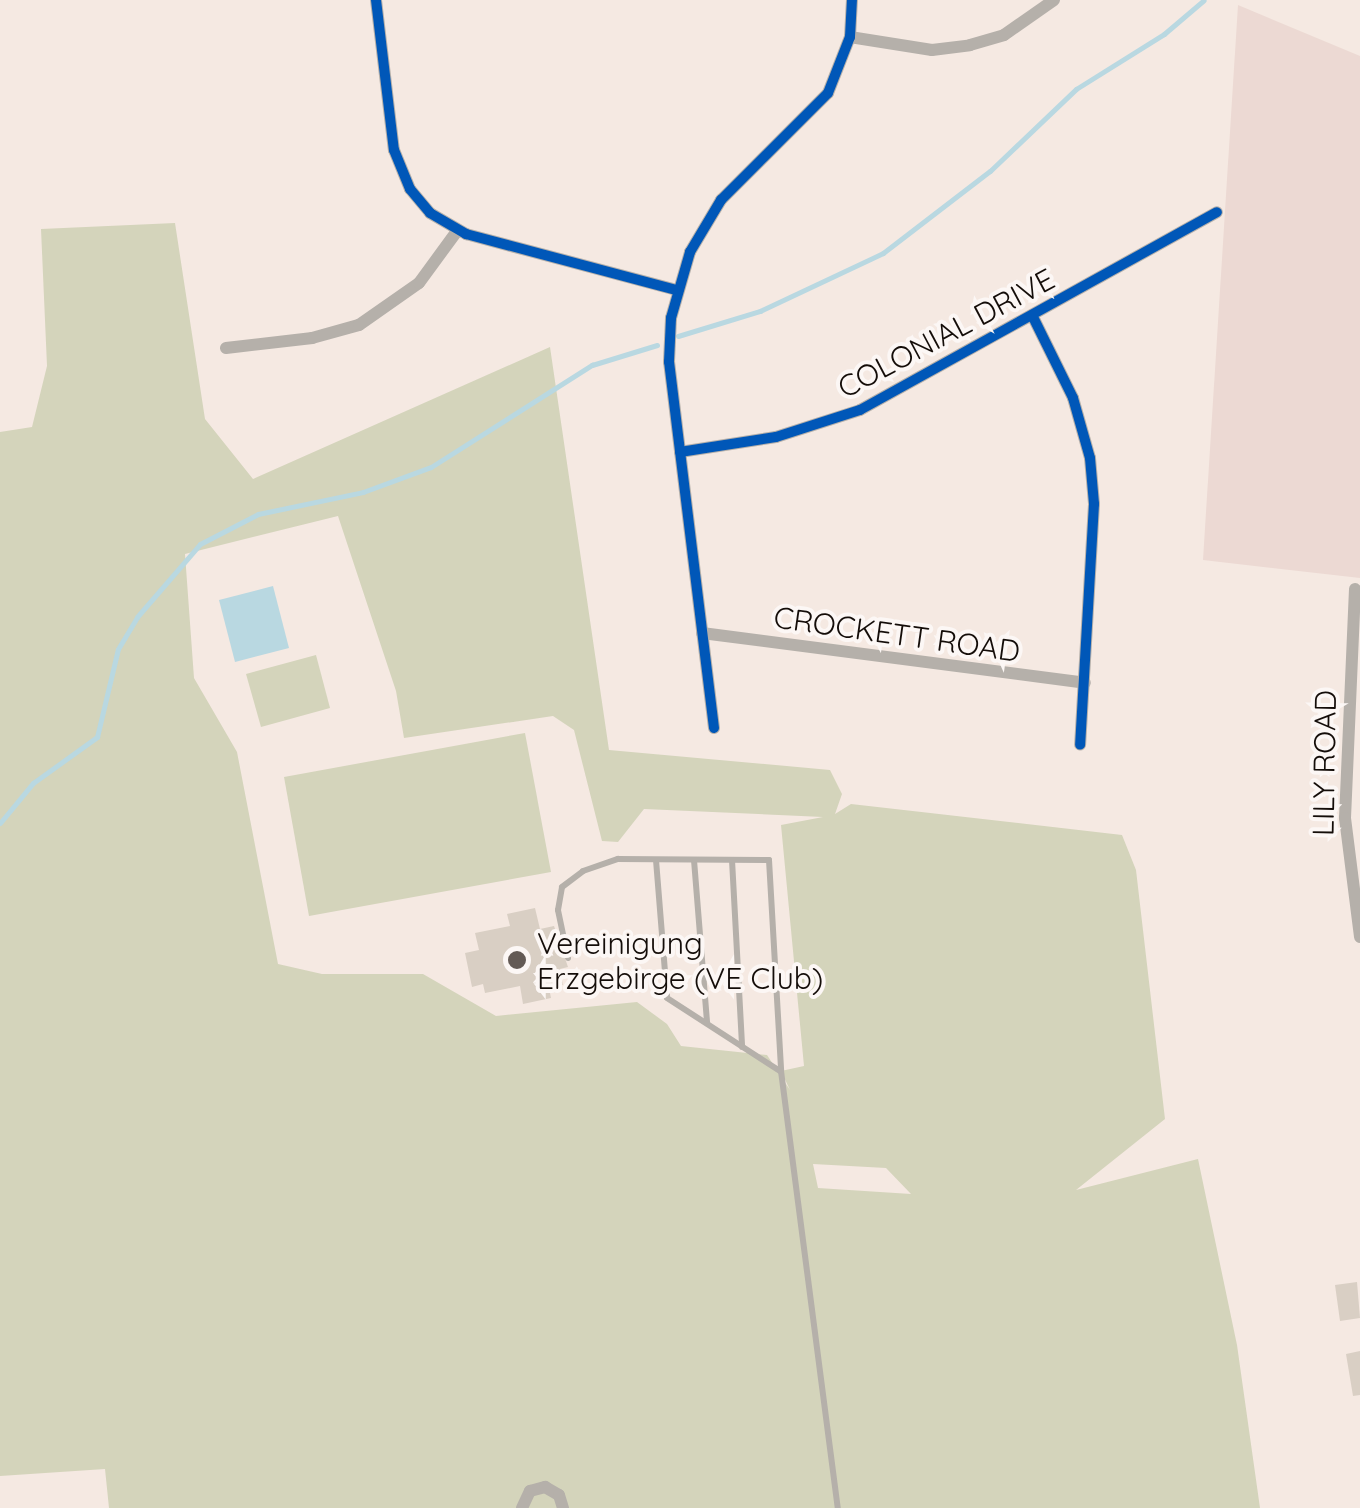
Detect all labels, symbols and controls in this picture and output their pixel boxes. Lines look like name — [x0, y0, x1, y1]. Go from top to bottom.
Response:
street label: COLONIAL DRIVE — [831, 261, 1061, 405]
street label: CROCKETT ROAD — [772, 599, 1022, 669]
street label: LILY ROAD — [1305, 690, 1343, 836]
place label: Vereinigung Erzgebirge (VE Club) — [537, 925, 823, 996]
marker: Vereinigung Erzgebirge (VE Club) — [506, 949, 528, 971]

